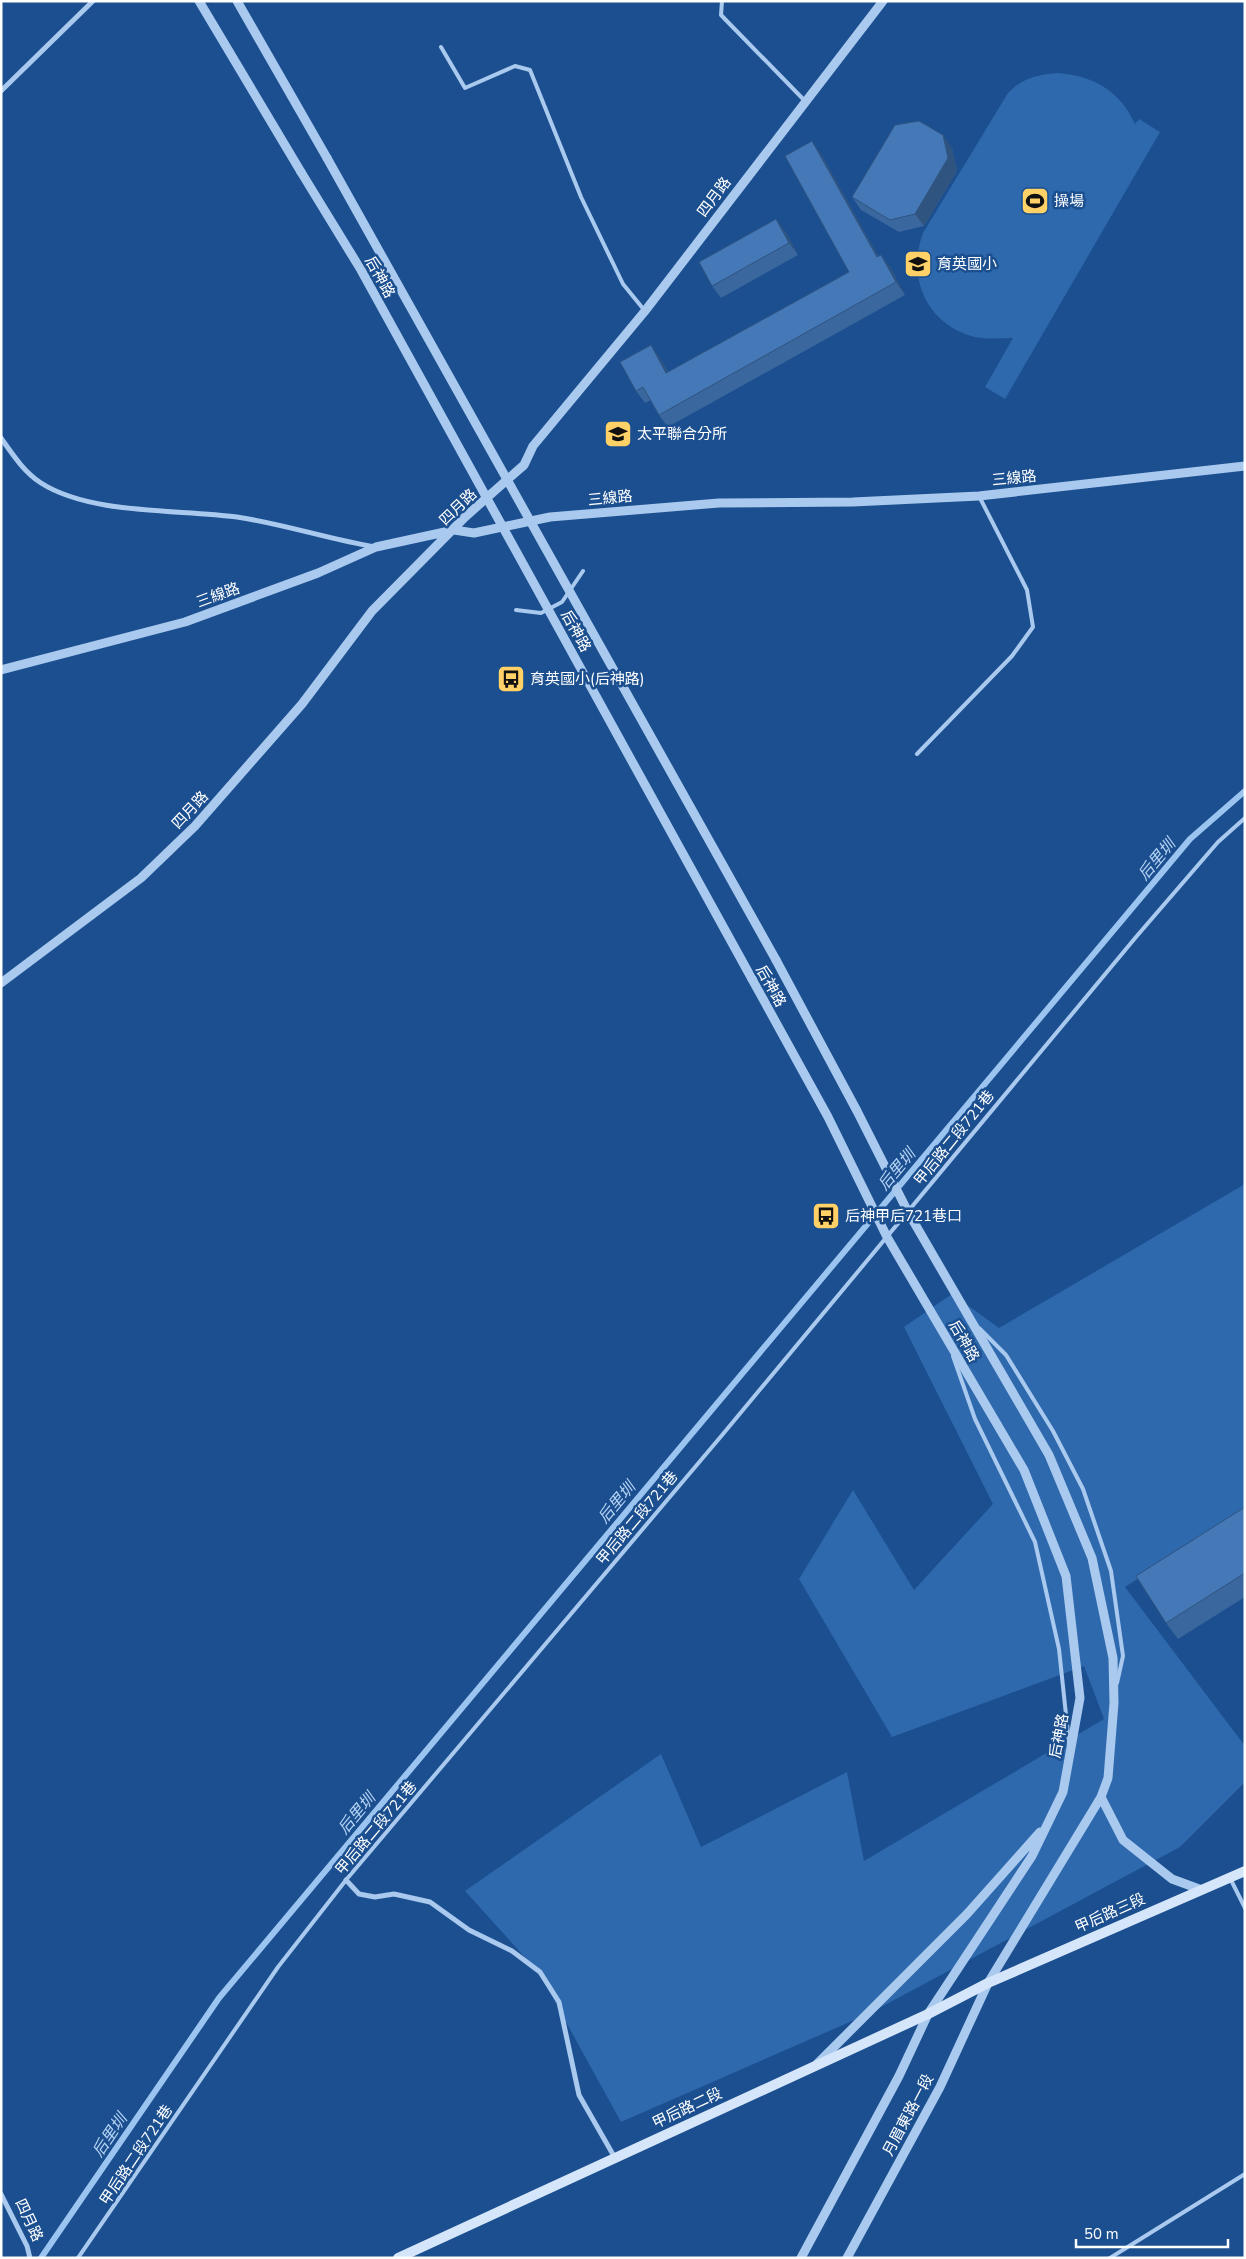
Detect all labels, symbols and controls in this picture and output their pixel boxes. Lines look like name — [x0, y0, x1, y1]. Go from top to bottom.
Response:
street label: 四月路 — [692, 173, 736, 221]
sports icon: 操場 — [1020, 186, 1050, 216]
place label: 操場 — [1054, 191, 1084, 211]
school or university icon: 育英國小 — [903, 249, 933, 279]
street label: 后神路 — [360, 252, 400, 302]
place label: 育英國小 — [937, 254, 997, 274]
school or university icon: 太平聯合分所 — [603, 419, 633, 449]
place label: 太平聯合分所 — [637, 424, 727, 444]
street label: 三線路 — [991, 466, 1037, 490]
street label: 四月路 — [435, 484, 481, 530]
street label: 三線路 — [587, 486, 633, 510]
street label: 三線路 — [193, 578, 243, 612]
street label: 后神路 — [556, 606, 596, 656]
bus stop icon: 育英國小(后神路) — [496, 664, 526, 694]
place label: 育英國小(后神路) — [530, 669, 645, 689]
street label: 四月路 — [167, 787, 213, 833]
water label: 后里圳 — [1133, 833, 1182, 885]
street label: 后神路 — [751, 961, 791, 1011]
street label: 甲后路二段721巷 — [909, 1086, 999, 1190]
water label: 后里圳 — [873, 1143, 922, 1195]
bus stop icon: 后神甲后721巷口 — [811, 1201, 841, 1231]
place label: 后神甲后721巷口 — [845, 1206, 962, 1226]
street label: 后神路 — [944, 1317, 984, 1365]
street label: 甲后路二段721巷 — [592, 1467, 682, 1569]
water label: 后里圳 — [593, 1476, 642, 1528]
street label: 后神路 — [1045, 1712, 1073, 1760]
street label: 甲后路二段721巷 — [331, 1777, 421, 1879]
water label: 后里圳 — [333, 1787, 382, 1839]
street label: 甲后路三段 — [1072, 1889, 1148, 1937]
street label: 月眉東路一段 — [878, 2071, 938, 2159]
street label: 甲后路二段 — [649, 2083, 725, 2133]
street label: 甲后路二段721巷 — [95, 2101, 177, 2209]
water label: 后里圳 — [87, 2108, 133, 2162]
street label: 四月路 — [10, 2195, 48, 2245]
scale bar — [1076, 2216, 1228, 2248]
text: 50 m — [1084, 2224, 1119, 2244]

